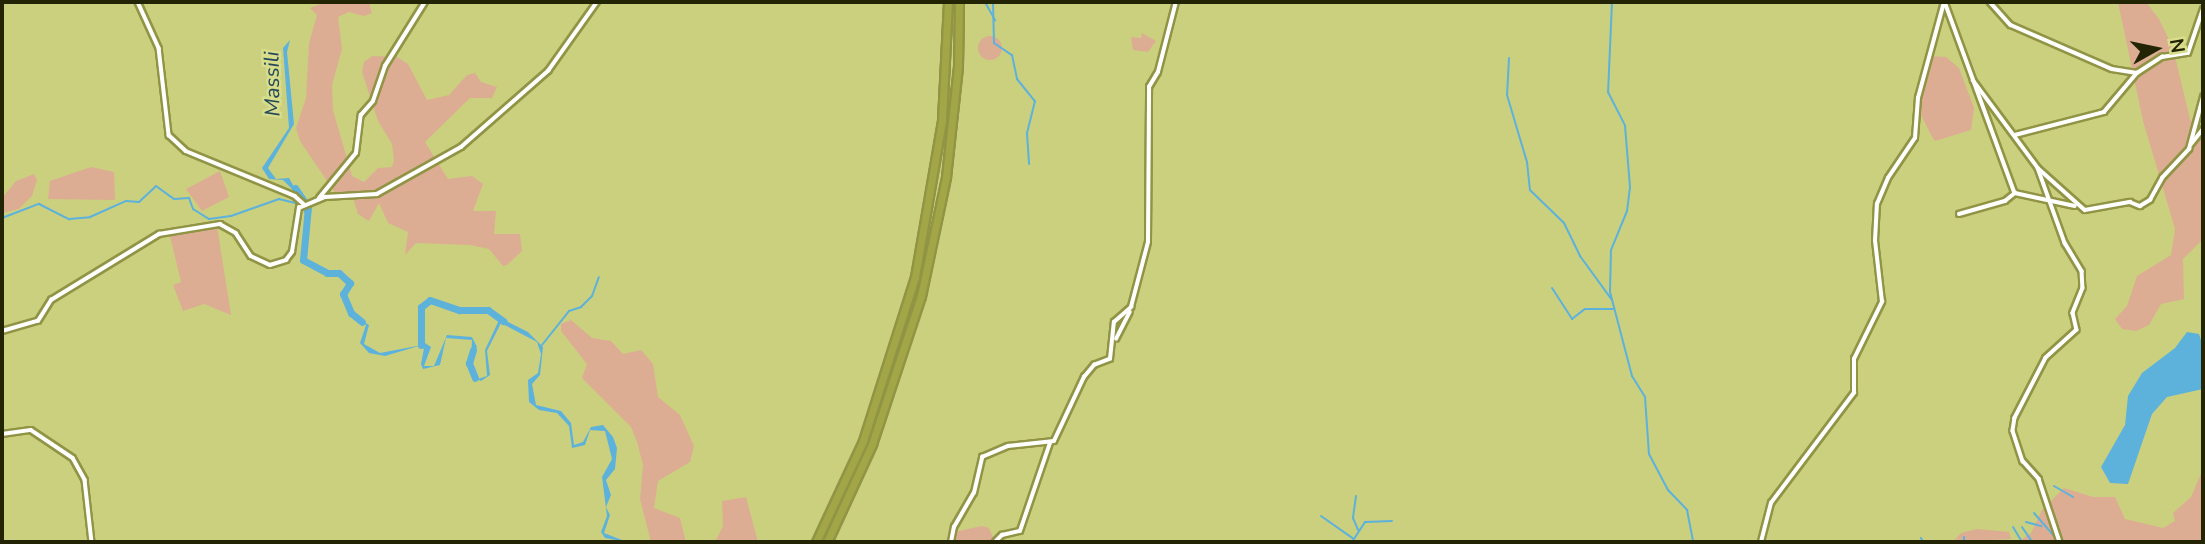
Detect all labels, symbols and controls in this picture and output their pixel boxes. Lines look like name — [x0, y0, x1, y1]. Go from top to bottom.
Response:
north arrow — [2121, 14, 2191, 84]
text: N — [2163, 37, 2191, 55]
water label: Massili — [259, 51, 285, 117]

